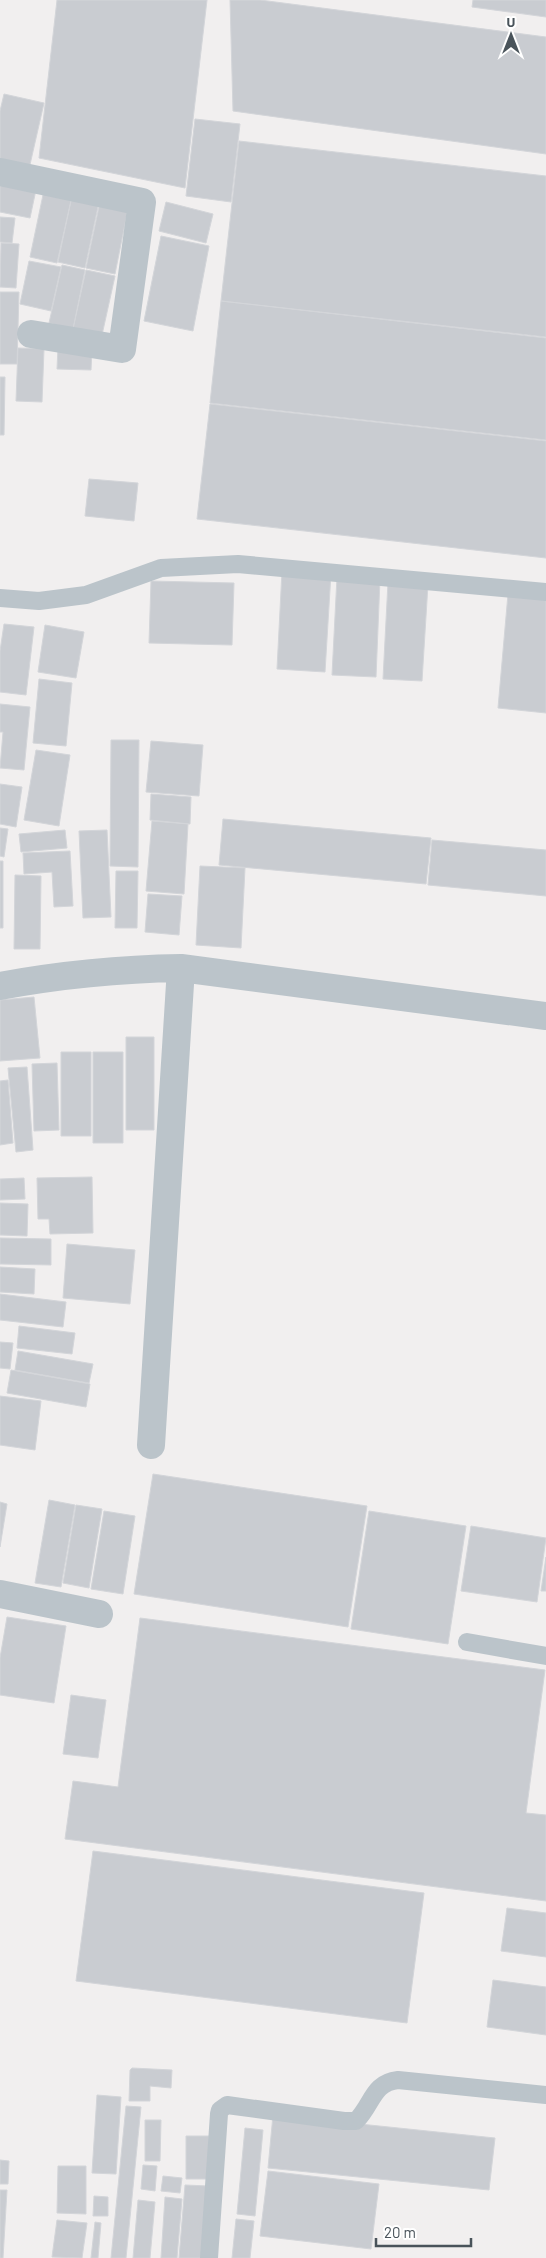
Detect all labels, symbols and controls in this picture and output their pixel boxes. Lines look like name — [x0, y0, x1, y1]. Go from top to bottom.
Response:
north arrow — [486, 10, 536, 60]
text: U — [507, 13, 516, 30]
scale bar — [376, 2216, 471, 2248]
text: 20 m — [384, 2223, 416, 2241]

